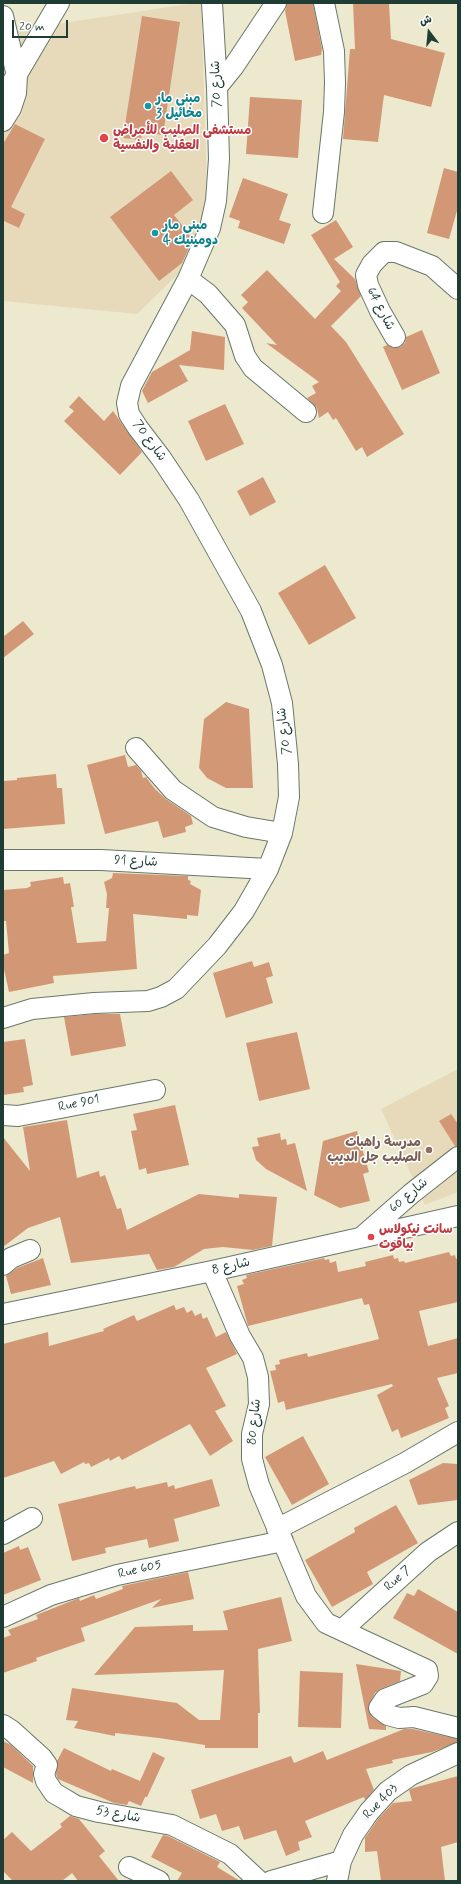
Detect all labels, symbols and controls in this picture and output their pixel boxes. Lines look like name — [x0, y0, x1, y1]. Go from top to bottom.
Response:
scale bar — [14, 12, 70, 38]
north arrow — [409, 12, 449, 52]
text: ش — [418, 12, 433, 29]
text: 20 m — [19, 19, 45, 35]
street label: شارع 70 — [208, 60, 226, 108]
place label: مبنى مار مخائيل 3 — [156, 91, 202, 122]
marker: مبنى مار مخائيل 3 — [143, 101, 153, 111]
place label: مستشفى الصليب للأمراض العقلية والنفسية — [113, 123, 251, 154]
marker: مستشفى الصليب للأمراض العقلية والنفسية — [98, 132, 110, 144]
place label: مبنى مار دومينيك 4 — [163, 218, 218, 249]
marker: مبنى مار دومينيك 4 — [150, 228, 160, 238]
street label: شارع 64 — [363, 285, 397, 333]
street label: شارع 70 — [129, 417, 169, 465]
street label: شارع 70 — [274, 707, 296, 755]
street label: شارع 91 — [114, 853, 158, 871]
street label: Rue 901 — [57, 1092, 101, 1116]
place label: مدرسة راهبات الصليب جل الديب — [327, 1135, 421, 1166]
marker: مدرسة راهبات الصليب جل الديب — [424, 1145, 434, 1155]
street label: شارع 60 — [386, 1175, 432, 1217]
place label: سانت نيكولاس بياقوت — [379, 1222, 452, 1253]
marker: سانت نيكولاس بياقوت — [366, 1232, 376, 1242]
street label: شارع 8 — [210, 1255, 252, 1279]
street label: شارع 80 — [245, 1398, 265, 1446]
street label: Rue 605 — [117, 1557, 163, 1583]
street label: Rue 7 — [381, 1563, 415, 1595]
street label: Rue 403 — [360, 1781, 402, 1823]
street label: شارع 53 — [94, 1803, 142, 1827]

